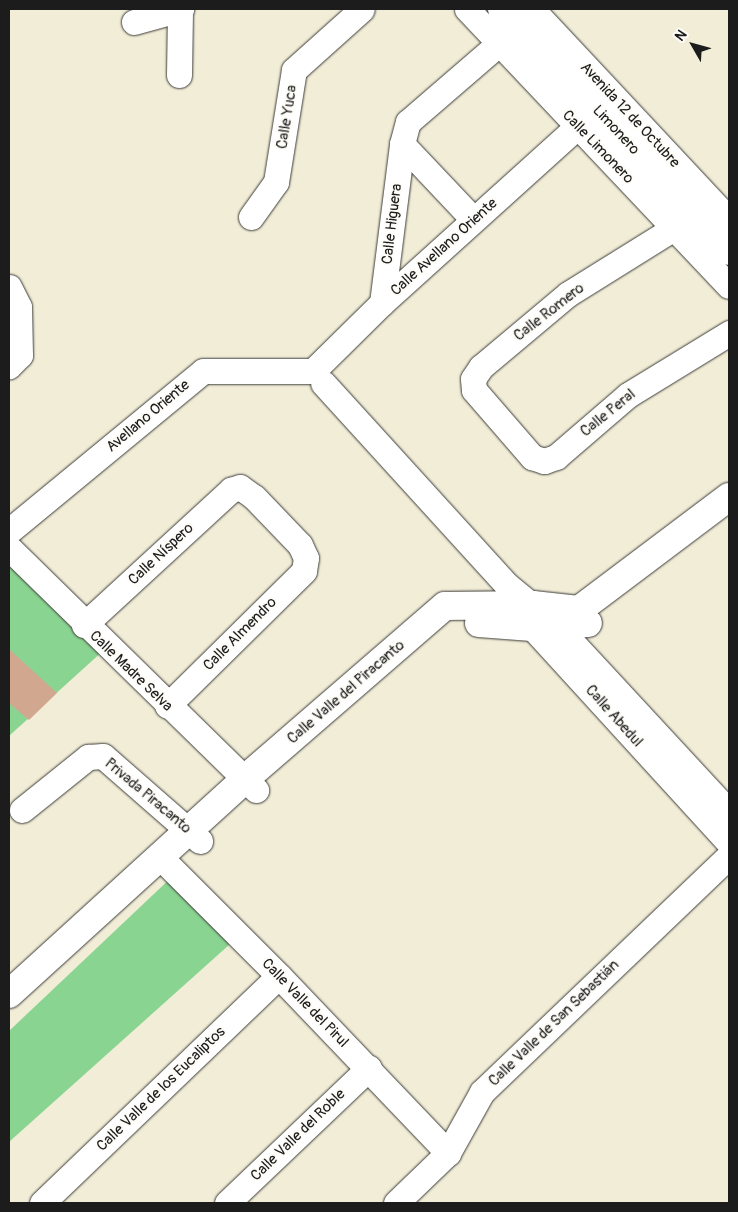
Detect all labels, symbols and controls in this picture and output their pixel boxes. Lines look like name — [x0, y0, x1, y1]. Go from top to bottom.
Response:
north arrow — [668, 20, 718, 70]
text: N — [671, 26, 690, 44]
street label: Avenida 12 de Octubre — [576, 59, 684, 171]
street label: Calle Yuca — [273, 84, 301, 150]
street label: Limonero — [589, 102, 643, 158]
street label: Calle Limonero — [559, 107, 637, 187]
street label: Calle Higuera — [378, 183, 406, 265]
street label: Calle Avellano Oriente — [387, 194, 501, 300]
street label: Calle Romero — [510, 279, 588, 345]
street label: Avellano Oriente — [103, 376, 193, 456]
street label: Calle Peral — [577, 385, 639, 441]
street label: Calle Níspero — [125, 519, 197, 589]
street label: Calle Almendro — [199, 593, 281, 675]
street label: Calle Madre Selva — [86, 627, 176, 715]
street label: Calle Valle del Piracanto — [284, 636, 408, 748]
street label: Calle Abedul — [582, 681, 646, 751]
street label: Privada Piracanto — [101, 755, 195, 837]
street label: Calle Valle del Pirul — [258, 955, 352, 1051]
street label: Calle Valle de San Sebastián — [485, 956, 623, 1090]
street label: Calle Valle de los Eucaliptos — [93, 1023, 229, 1155]
street label: Calle Valle del Roble — [247, 1085, 349, 1185]

